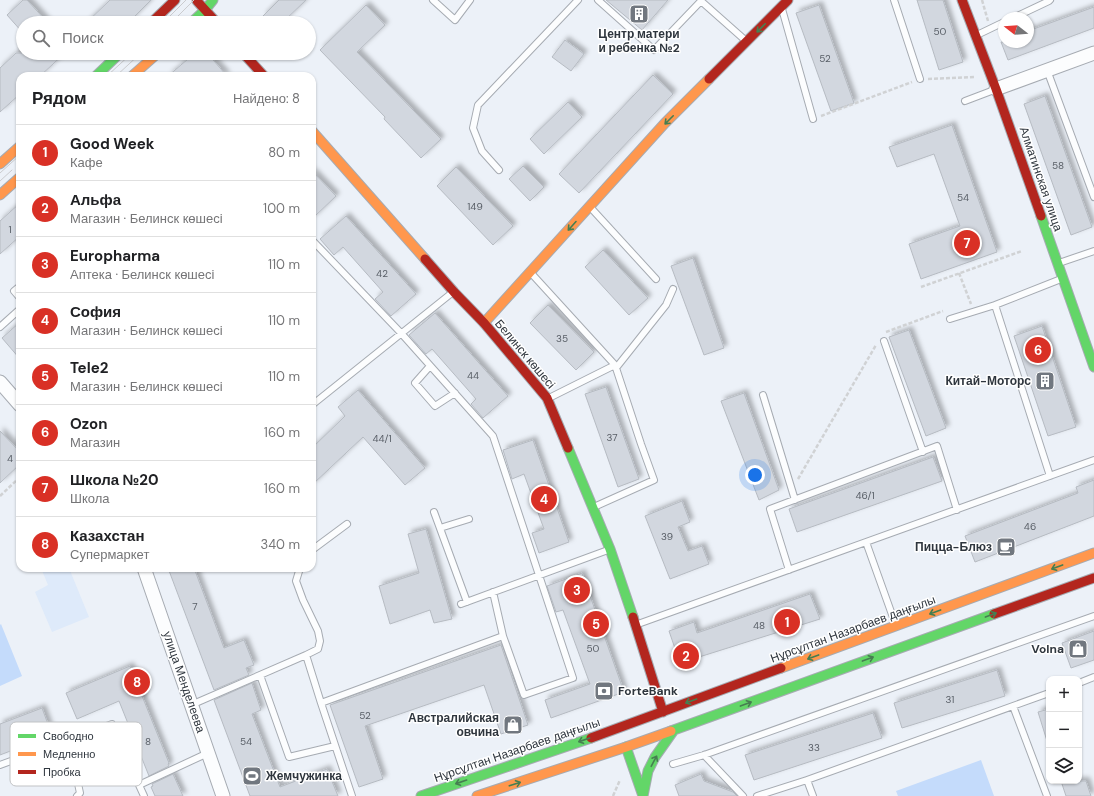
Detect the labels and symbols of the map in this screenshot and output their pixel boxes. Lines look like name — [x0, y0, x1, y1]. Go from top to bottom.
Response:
building icon: Центр матери и ребенка №2 — [628, 3, 650, 25]
north arrow — [998, 12, 1034, 48]
one-way arrow — [756, 23, 766, 33]
house number: 50 — [934, 25, 947, 38]
place label: Центр матери и ребенка №2 — [598, 26, 680, 56]
house number: 52 — [819, 52, 831, 65]
one-way arrow — [664, 115, 674, 125]
street label: Алматинская улица — [1016, 125, 1066, 234]
house number: 58 — [1052, 159, 1064, 172]
house number: 54 — [957, 191, 969, 204]
house number: 149 — [467, 200, 483, 213]
one-way arrow — [567, 221, 577, 231]
house number: 1 — [8, 223, 12, 236]
pin: 7 — [954, 228, 980, 258]
house number: 42 — [376, 267, 388, 280]
street label: Белинск көшесі — [491, 316, 559, 392]
house number: 35 — [556, 332, 568, 345]
pin: 6 — [1025, 335, 1051, 365]
house number: 44 — [467, 369, 479, 382]
building icon: Китай-Моторс — [1034, 370, 1056, 392]
place label: Китай-Моторс — [945, 373, 1031, 389]
house number: 37 — [606, 431, 618, 444]
house number: 44/1 — [372, 432, 392, 445]
house number: 4 — [7, 452, 13, 465]
your location — [745, 465, 765, 485]
pin: 4 — [531, 484, 557, 514]
house number: 46/1 — [856, 489, 875, 502]
house number: 46 — [1024, 520, 1036, 533]
house number: 39 — [661, 530, 673, 543]
cafe icon: Пицца-Блюз — [995, 536, 1017, 558]
place label: Пицца-Блюз — [915, 539, 992, 555]
one-way arrow — [1052, 563, 1064, 571]
pin: 3 — [564, 575, 590, 605]
street label: Нұрсұлтан Назарбаев даңғылы — [768, 592, 938, 666]
house number: 7 — [192, 600, 198, 613]
pin: 1 — [774, 607, 800, 637]
one-way arrow — [930, 608, 942, 616]
pin: 5 — [583, 609, 609, 639]
one-way arrow — [984, 611, 997, 618]
house number: 48 — [753, 619, 765, 632]
street label: улица Менделеева — [159, 629, 209, 735]
shop icon: Volna — [1067, 638, 1089, 660]
pin: 2 — [673, 641, 699, 671]
place label: Volna — [1031, 641, 1064, 657]
house number: 50 — [587, 642, 600, 655]
one-way arrow — [808, 653, 820, 661]
one-way arrow — [862, 655, 874, 663]
pin: 8 — [124, 667, 150, 697]
bank icon: ForteBank — [593, 680, 615, 702]
place label: ForteBank — [618, 683, 678, 699]
house number: 31 — [946, 693, 954, 706]
one-way arrow — [686, 698, 698, 706]
one-way arrow — [740, 699, 752, 707]
house number: 52 — [359, 709, 371, 722]
place label: Австралийская овчина — [408, 710, 499, 740]
street label: Нұрсұлтан Назарбаев даңғылы — [432, 714, 602, 786]
shop icon: Австралийская овчина — [502, 714, 524, 736]
legend — [10, 722, 142, 786]
text: Свободно — [43, 729, 94, 743]
house number: 8 — [145, 735, 151, 748]
house number: 54 — [240, 735, 252, 748]
one-way arrow — [577, 737, 590, 744]
house number: 33 — [808, 741, 820, 754]
text: Медленно — [43, 747, 95, 761]
one-way arrow — [650, 755, 658, 767]
text: Пробка — [43, 765, 81, 779]
sports icon: Жемчужинка — [241, 765, 263, 787]
place label: Жемчужинка — [265, 768, 342, 784]
one-way arrow — [455, 779, 468, 786]
one-way arrow — [508, 780, 521, 787]

